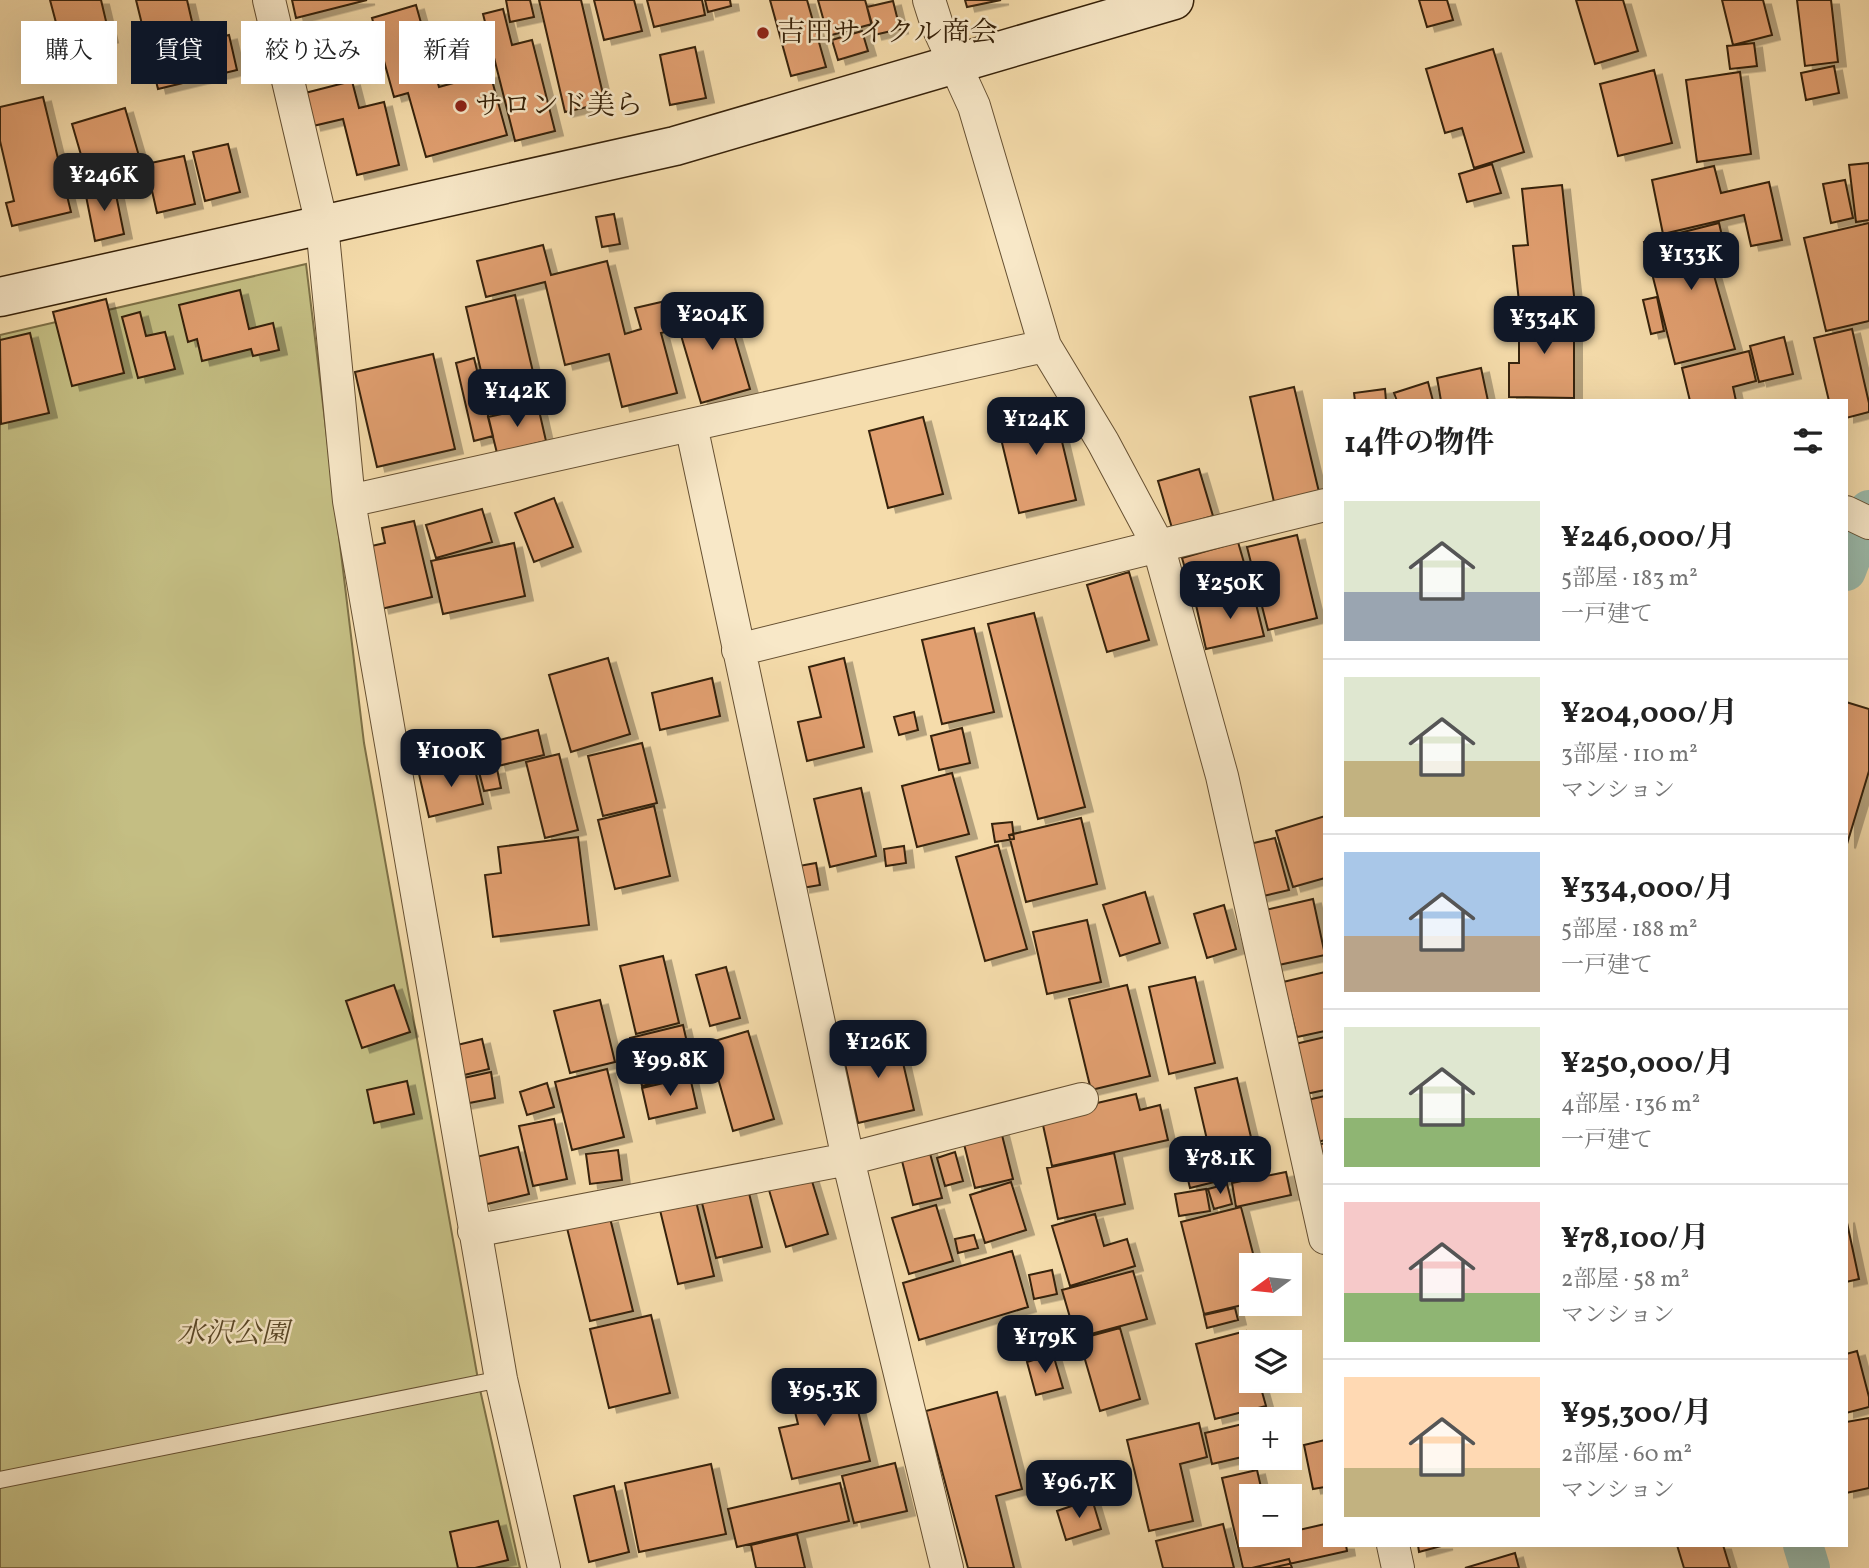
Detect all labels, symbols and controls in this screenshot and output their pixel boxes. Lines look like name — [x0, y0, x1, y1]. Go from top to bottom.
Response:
place label: 吉田サイクル商会 — [777, 14, 998, 53]
chip: 購入 — [21, 21, 117, 84]
chip: 賃貸 — [131, 21, 227, 84]
chip: 絞り込み — [241, 21, 385, 84]
chip: 新着 — [399, 21, 495, 84]
marker: 吉田サイクル商会 — [755, 25, 771, 41]
place label: サロンド美ら — [475, 87, 643, 126]
marker: サロンド美ら — [453, 98, 469, 114]
pin: ¥246K — [55, 154, 153, 213]
text: ¥246K — [69, 160, 139, 192]
pin: ¥133K — [1642, 232, 1740, 292]
text: ¥133K — [1659, 239, 1723, 271]
pin: ¥204K — [663, 292, 761, 352]
pin: ¥334K — [1495, 296, 1593, 356]
text: ¥204K — [677, 299, 747, 331]
text: ¥334K — [1510, 303, 1578, 335]
pin: ¥142K — [468, 370, 566, 429]
text: ¥142K — [484, 376, 550, 408]
pin: ¥124K — [987, 398, 1085, 457]
text: ¥124K — [1003, 404, 1069, 436]
icon: filters — [1789, 422, 1827, 460]
text: 14件の物件 — [1344, 423, 1494, 465]
text: ¥246,000/月 — [1561, 517, 1736, 559]
icon: home — [1400, 529, 1484, 613]
pin: ¥250K — [1181, 562, 1279, 621]
text: 5部屋 · 183 m² — [1561, 563, 1698, 595]
text: ¥250K — [1196, 568, 1264, 600]
text: 一戸建て — [1561, 599, 1653, 631]
text: ¥204,000/月 — [1561, 693, 1738, 735]
icon: home — [1400, 705, 1484, 789]
pin: ¥100K — [402, 730, 500, 789]
text: ¥100K — [417, 736, 486, 768]
text: 3部屋 · 110 m² — [1561, 739, 1698, 771]
text: マンション — [1561, 775, 1675, 807]
text: ¥334,000/月 — [1561, 868, 1735, 910]
icon: home — [1400, 880, 1484, 964]
text: 5部屋 · 188 m² — [1561, 914, 1698, 946]
text: 一戸建て — [1561, 950, 1653, 982]
pin: ¥126K — [829, 1020, 927, 1080]
text: ¥126K — [845, 1027, 911, 1059]
pin: ¥99.8K — [613, 1038, 727, 1098]
text: ¥250,000/月 — [1561, 1043, 1734, 1085]
text: ¥99.8K — [632, 1045, 708, 1077]
icon: home — [1400, 1055, 1484, 1139]
text: 4部屋 · 136 m² — [1561, 1089, 1700, 1121]
text: 一戸建て — [1561, 1125, 1653, 1157]
pin: ¥78.1K — [1163, 1136, 1277, 1196]
text: ¥78.1K — [1185, 1143, 1255, 1175]
text: ¥78,100/月 — [1561, 1218, 1709, 1260]
icon: home — [1400, 1230, 1484, 1314]
north arrow — [1239, 1253, 1302, 1316]
map controls — [1239, 1253, 1302, 1547]
text: 2部屋 · 58 m² — [1561, 1264, 1689, 1296]
text: マンション — [1561, 1300, 1675, 1332]
park label: 水沢公園 — [177, 1315, 293, 1354]
pin: ¥179K — [996, 1316, 1094, 1375]
text: ¥179K — [1013, 1322, 1077, 1354]
button: layers — [1239, 1330, 1302, 1393]
pin: ¥95.3K — [767, 1368, 881, 1428]
text: ¥95.3K — [788, 1375, 860, 1407]
text: ¥95,300/月 — [1561, 1393, 1713, 1435]
icon: home — [1400, 1405, 1484, 1489]
button: + — [1239, 1407, 1302, 1470]
text: 2部屋 · 60 m² — [1561, 1439, 1692, 1471]
pin: ¥96.7K — [1022, 1460, 1136, 1520]
text: ¥96.7K — [1042, 1467, 1116, 1499]
text: マンション — [1561, 1475, 1675, 1507]
button: − — [1239, 1484, 1302, 1547]

